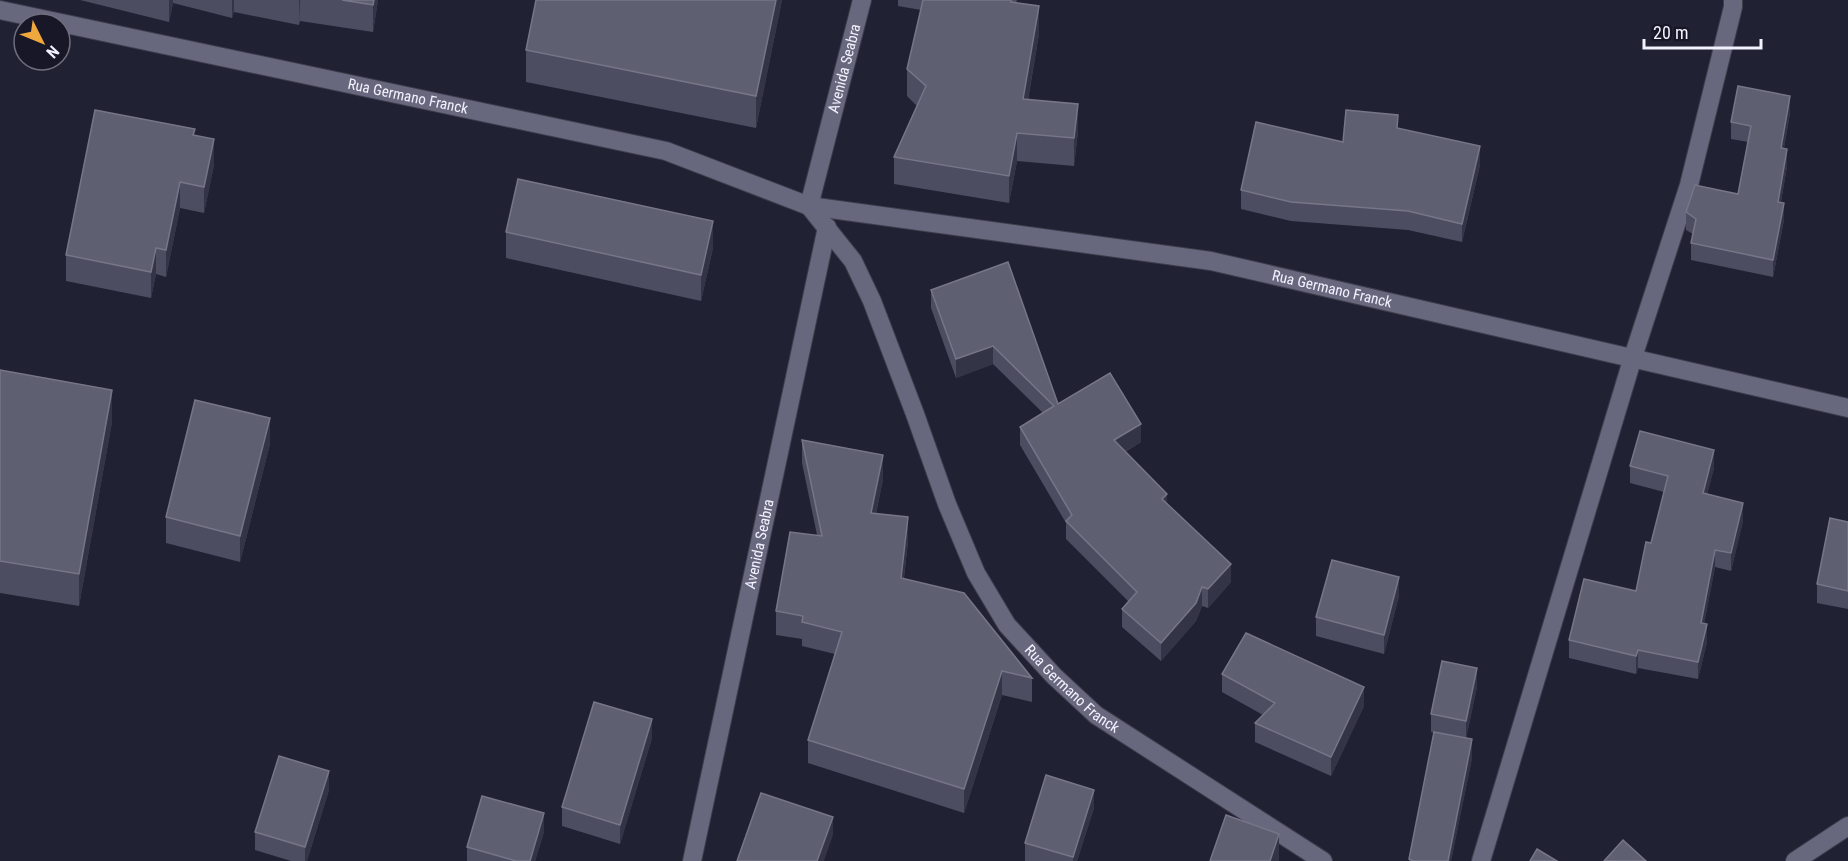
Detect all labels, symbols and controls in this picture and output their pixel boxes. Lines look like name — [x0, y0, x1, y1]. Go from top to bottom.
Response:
north arrow — [12, 12, 72, 72]
scale bar — [1644, 12, 1761, 50]
street label: Avenida Seabra — [824, 22, 864, 115]
text: 20 m — [1653, 22, 1688, 43]
text: N — [42, 42, 63, 62]
street label: Rua Germano Franck — [346, 75, 470, 118]
street label: Rua Germano Franck — [1270, 266, 1394, 312]
street label: Avenida Seabra — [741, 498, 778, 591]
street label: Rua Germano Franck — [1021, 641, 1123, 737]

